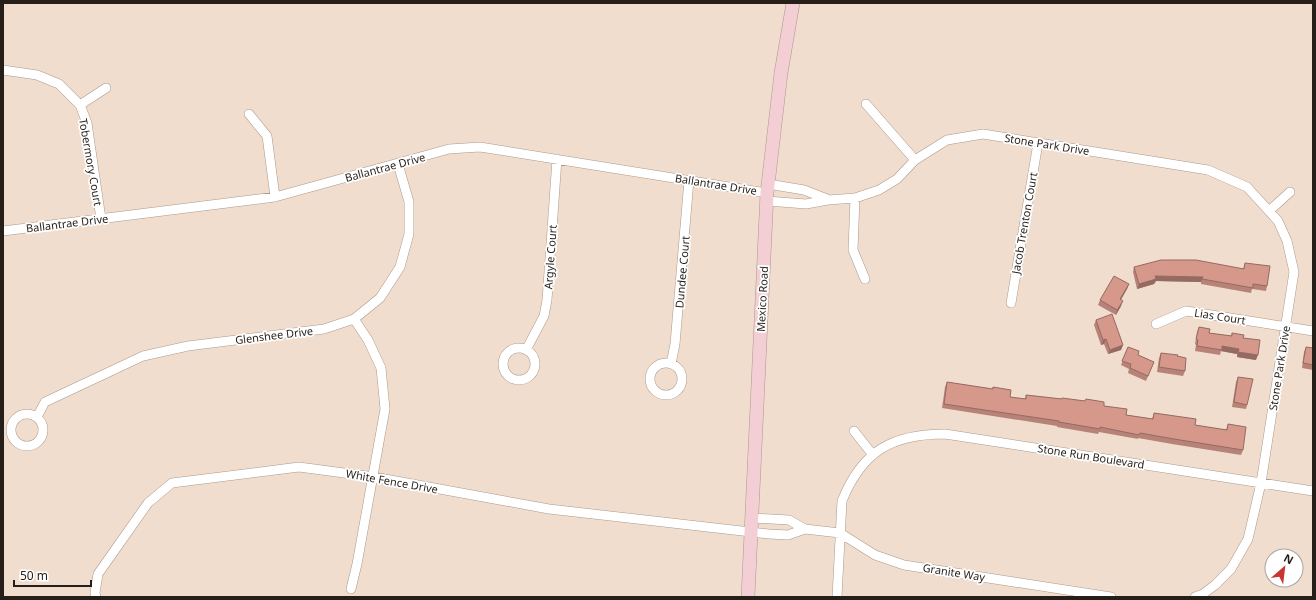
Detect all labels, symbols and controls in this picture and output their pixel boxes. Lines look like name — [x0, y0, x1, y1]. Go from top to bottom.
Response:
street label: Tobermory Court — [76, 117, 106, 207]
street label: Stone Park Drive — [1003, 130, 1091, 158]
street label: Ballantrae Drive — [343, 149, 427, 185]
street label: Ballantrae Drive — [674, 170, 758, 198]
street label: Jacob Trenton Court — [1008, 171, 1040, 276]
street label: Ballantrae Drive — [25, 211, 109, 235]
street label: Argyle Court — [540, 224, 560, 290]
street label: Dundee Court — [671, 235, 693, 309]
street label: Mexico Road — [753, 266, 771, 332]
street label: Lias Court — [1193, 305, 1247, 327]
street label: Glenshee Drive — [234, 323, 314, 347]
street label: Stone Park Drive — [1265, 324, 1293, 412]
street label: Stone Run Boulevard — [1036, 440, 1146, 472]
street label: White Fence Drive — [345, 466, 439, 496]
north arrow — [1264, 548, 1304, 588]
text: N — [1281, 550, 1296, 567]
street label: Granite Way — [922, 560, 987, 584]
scale bar — [14, 562, 91, 588]
text: 50 m — [20, 567, 48, 584]

